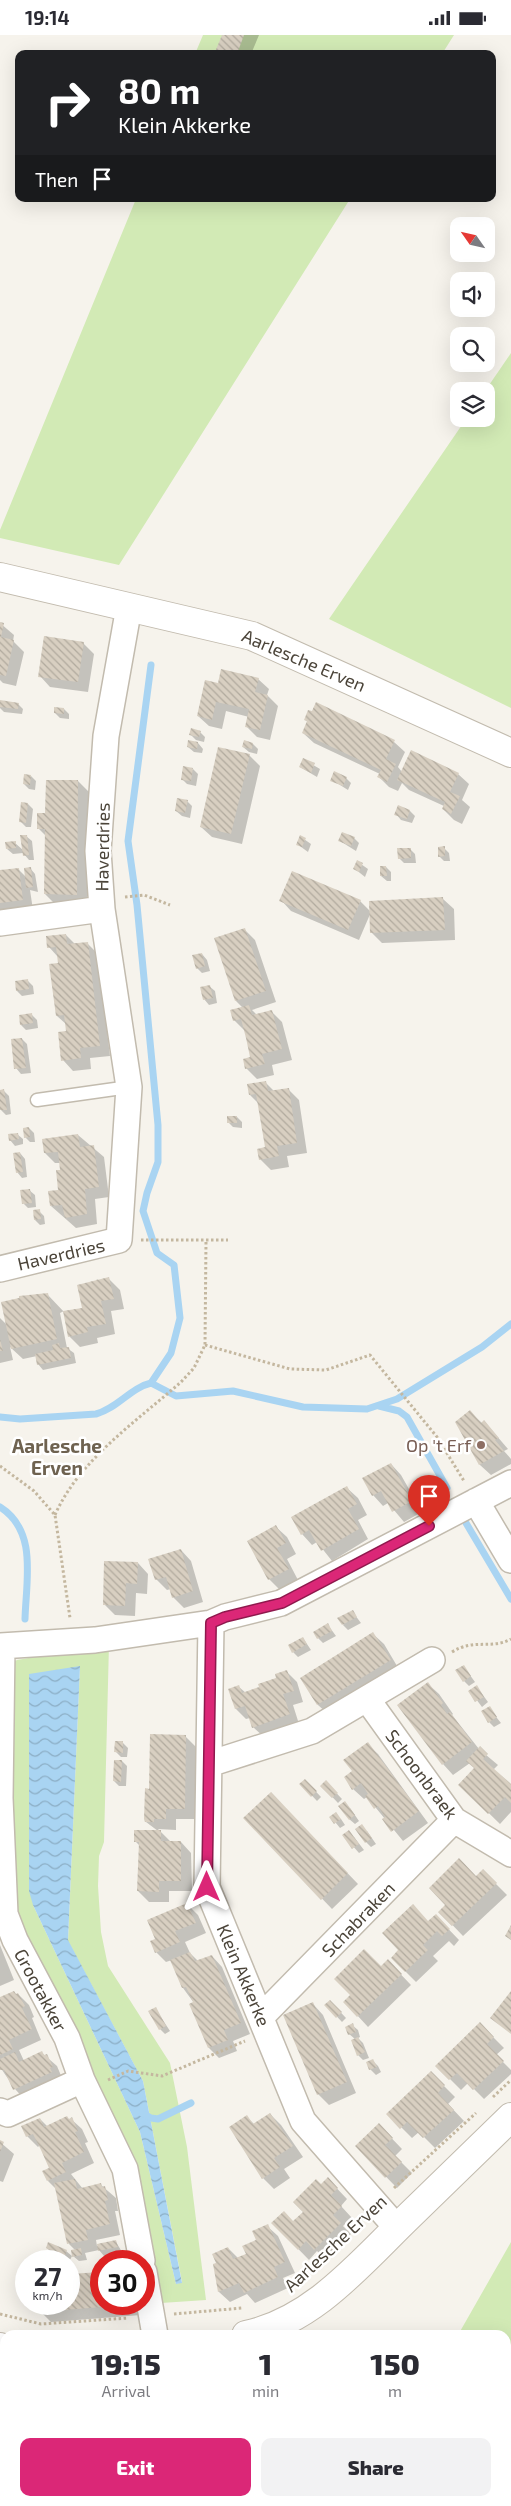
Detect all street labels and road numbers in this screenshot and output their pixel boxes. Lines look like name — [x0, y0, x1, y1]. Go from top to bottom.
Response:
street label: Aarlesche Erven — [239, 624, 369, 696]
street label: Haverdries — [90, 802, 114, 892]
street label: Haverdries — [15, 1233, 107, 1275]
street label: Schoonbraek — [381, 1725, 463, 1823]
street label: Schabraken — [317, 1877, 399, 1961]
street label: Klein Akkerke — [213, 1921, 275, 2029]
street label: Grootakker — [10, 1945, 72, 2035]
street label: Aarlesche Erven — [279, 2190, 391, 2296]

